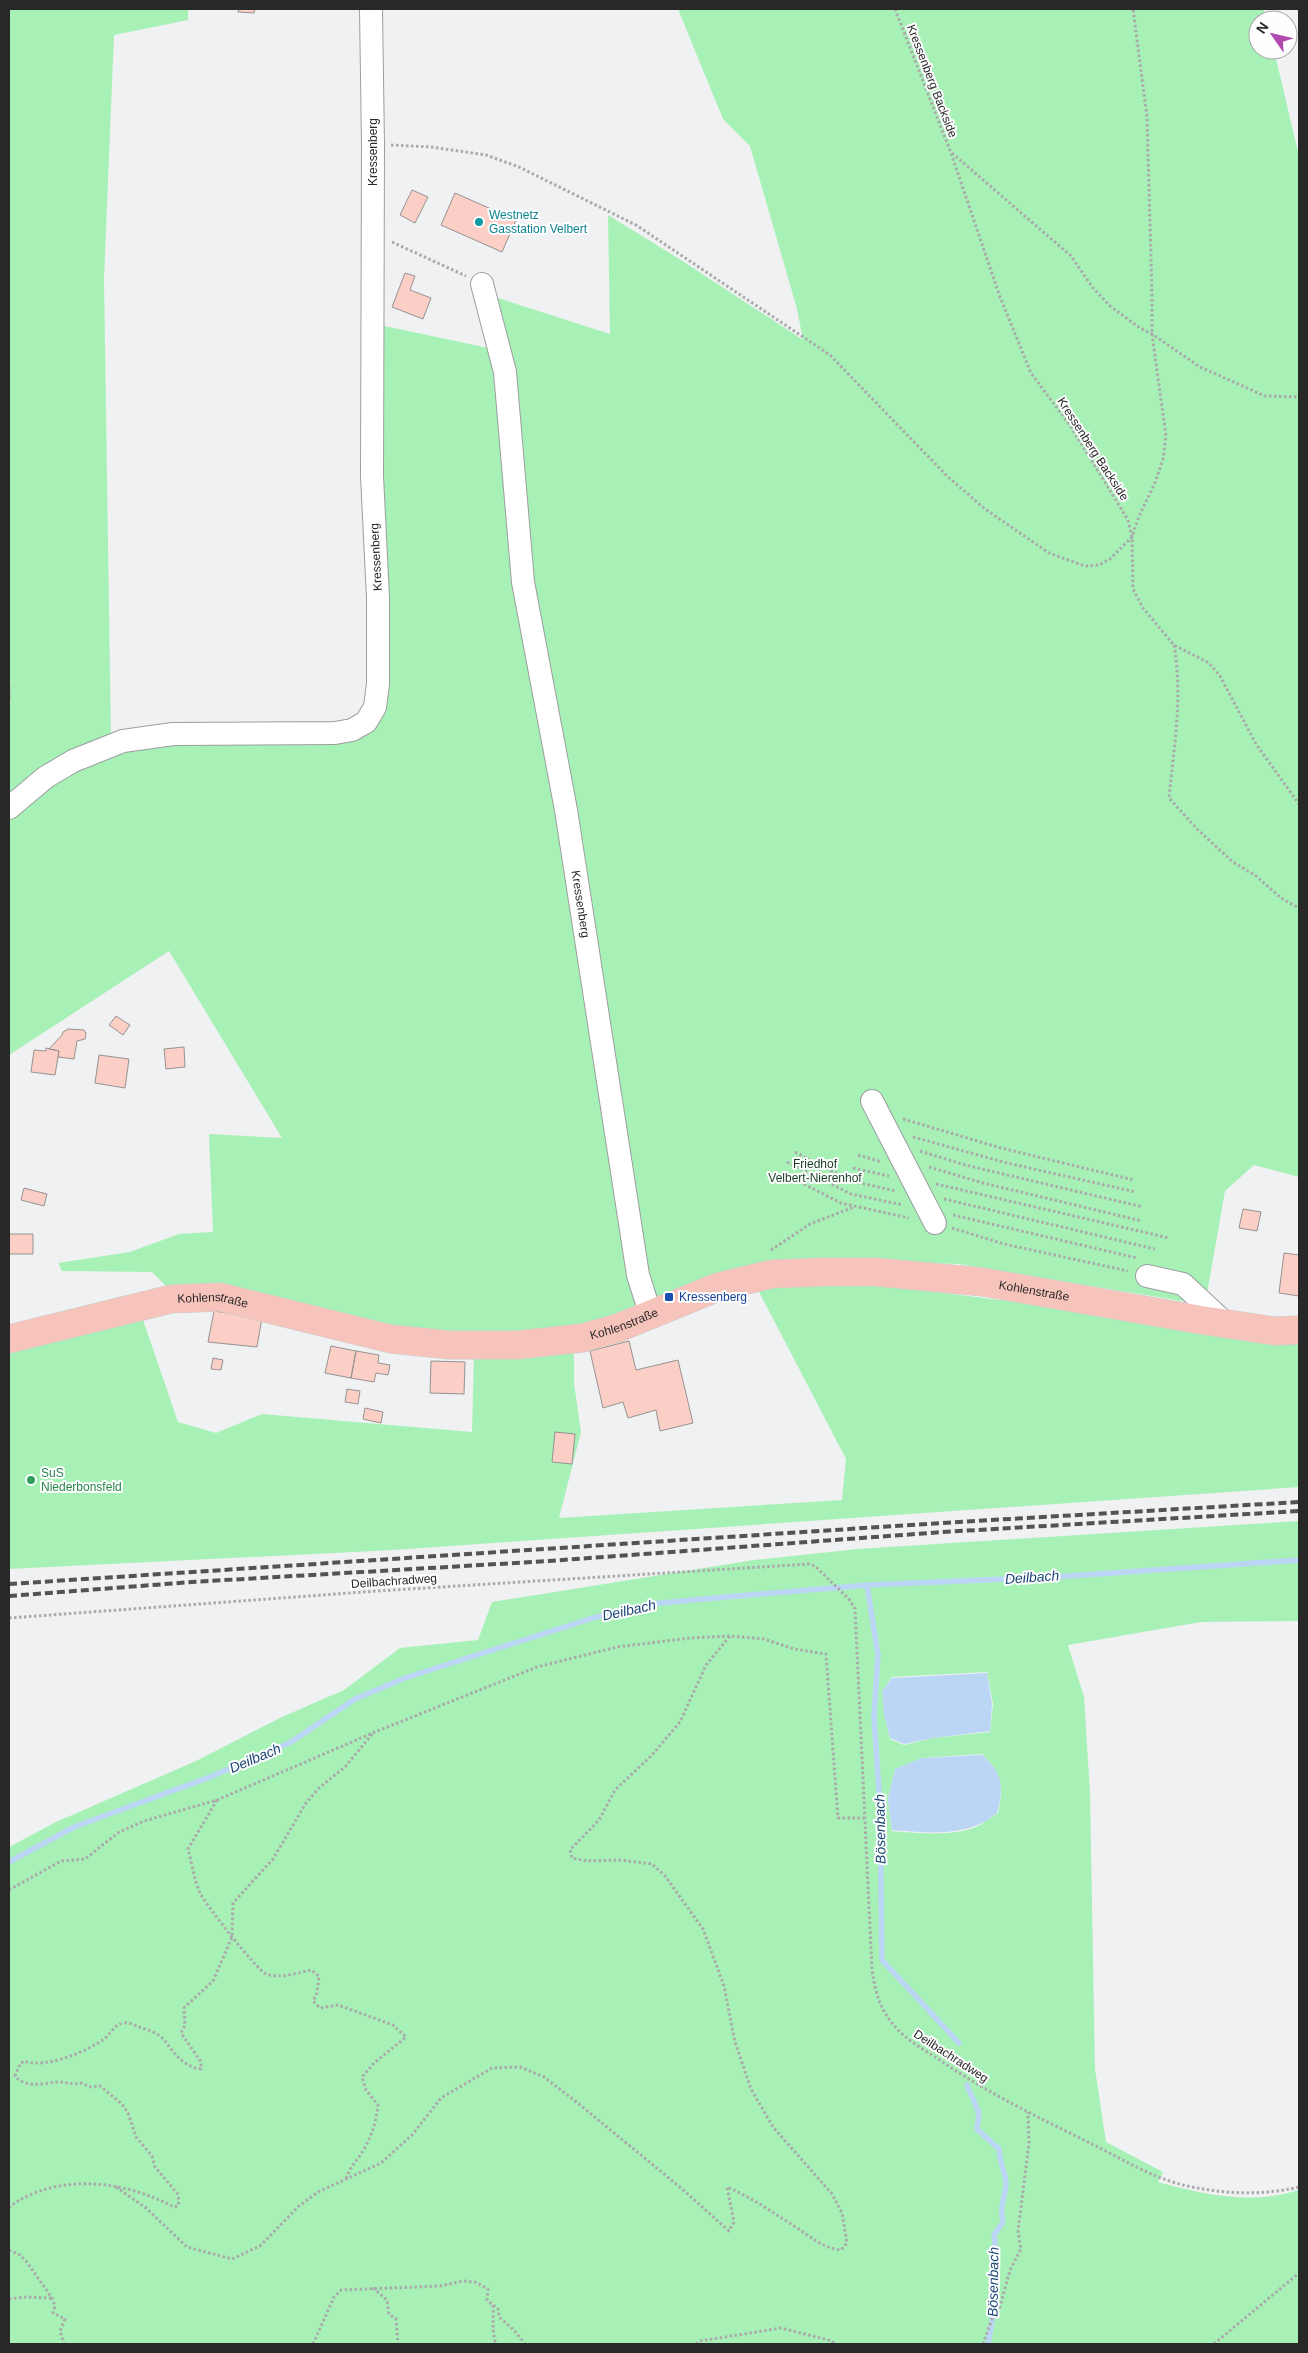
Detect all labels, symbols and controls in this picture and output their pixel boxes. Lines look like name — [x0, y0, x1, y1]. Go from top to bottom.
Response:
north arrow — [1248, 10, 1298, 60]
text: N — [1253, 19, 1272, 36]
street label: Kressenberg Backside — [904, 22, 960, 140]
street label: Kressenberg — [366, 118, 380, 186]
place label: Westnetz Gasstation Velbert — [489, 208, 588, 236]
marker: Westnetz Gasstation Velbert — [473, 216, 485, 228]
street label: Kressenberg Backside — [1054, 395, 1132, 503]
street label: Kressenberg — [367, 523, 385, 591]
street label: Kressenberg — [568, 869, 593, 939]
park label: Friedhof Velbert-Nierenhof — [768, 1157, 862, 1185]
street label: Kohlenstraße — [998, 1278, 1071, 1304]
street label: Kohlenstraße — [177, 1290, 250, 1311]
place label: Kressenberg — [679, 1290, 747, 1304]
marker: Kressenberg — [663, 1291, 675, 1303]
street label: Kohlenstraße — [588, 1305, 660, 1342]
place label: SuS Niederbonsfeld — [41, 1466, 122, 1494]
marker: SuS Niederbonsfeld — [25, 1474, 37, 1486]
water label: Deilbach — [1004, 1567, 1060, 1587]
street label: Deilbachradweg — [351, 1571, 437, 1591]
water label: Deilbach — [601, 1596, 658, 1623]
water label: Deilbach — [227, 1740, 283, 1776]
water label: Bösenbach — [871, 1794, 889, 1864]
street label: Deilbachradweg — [911, 2027, 991, 2085]
water label: Bösenbach — [984, 2247, 1002, 2317]

